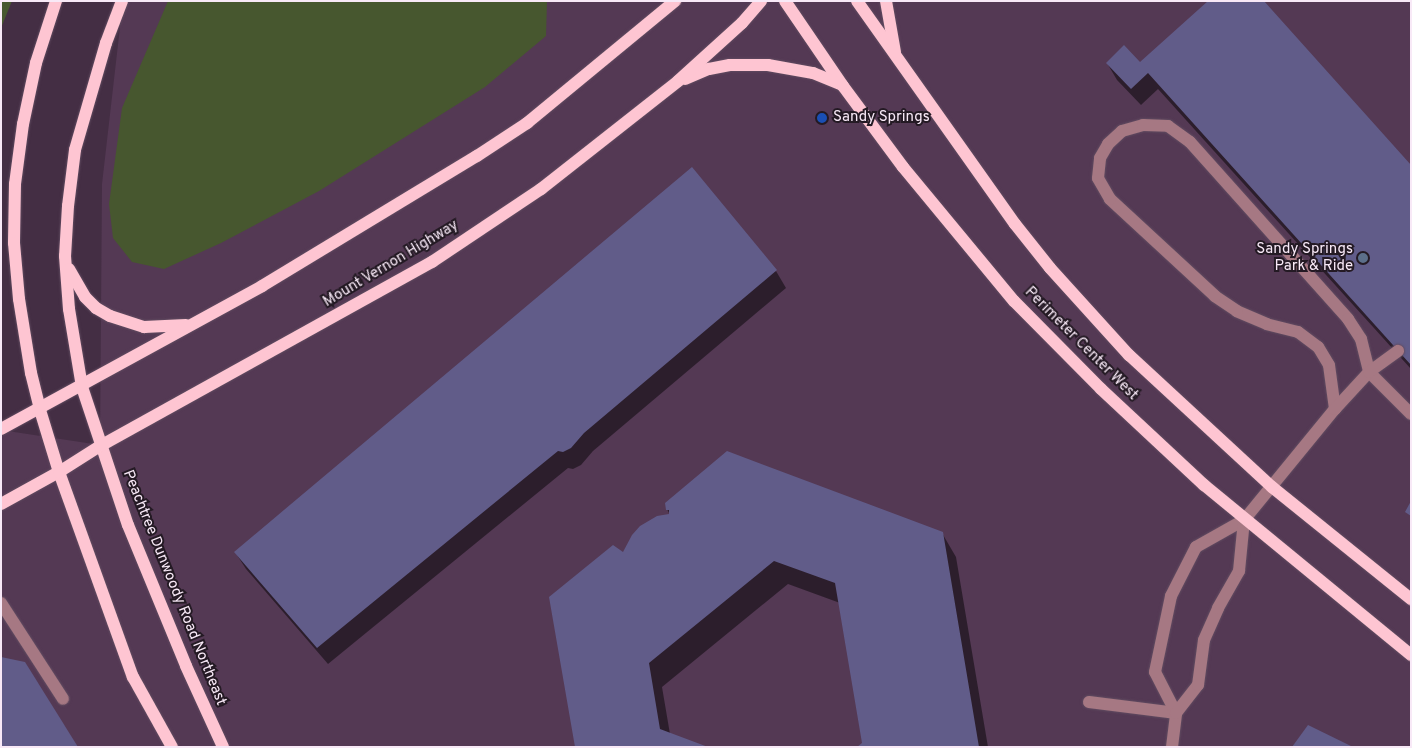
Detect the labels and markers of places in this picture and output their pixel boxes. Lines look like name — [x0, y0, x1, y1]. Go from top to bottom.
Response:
place label: Sandy Springs — [833, 109, 930, 127]
marker: Sandy Springs — [815, 111, 829, 125]
place label: Sandy Springs Park & Ride — [1256, 240, 1353, 275]
marker: Sandy Springs Park & Ride — [1357, 252, 1369, 264]

